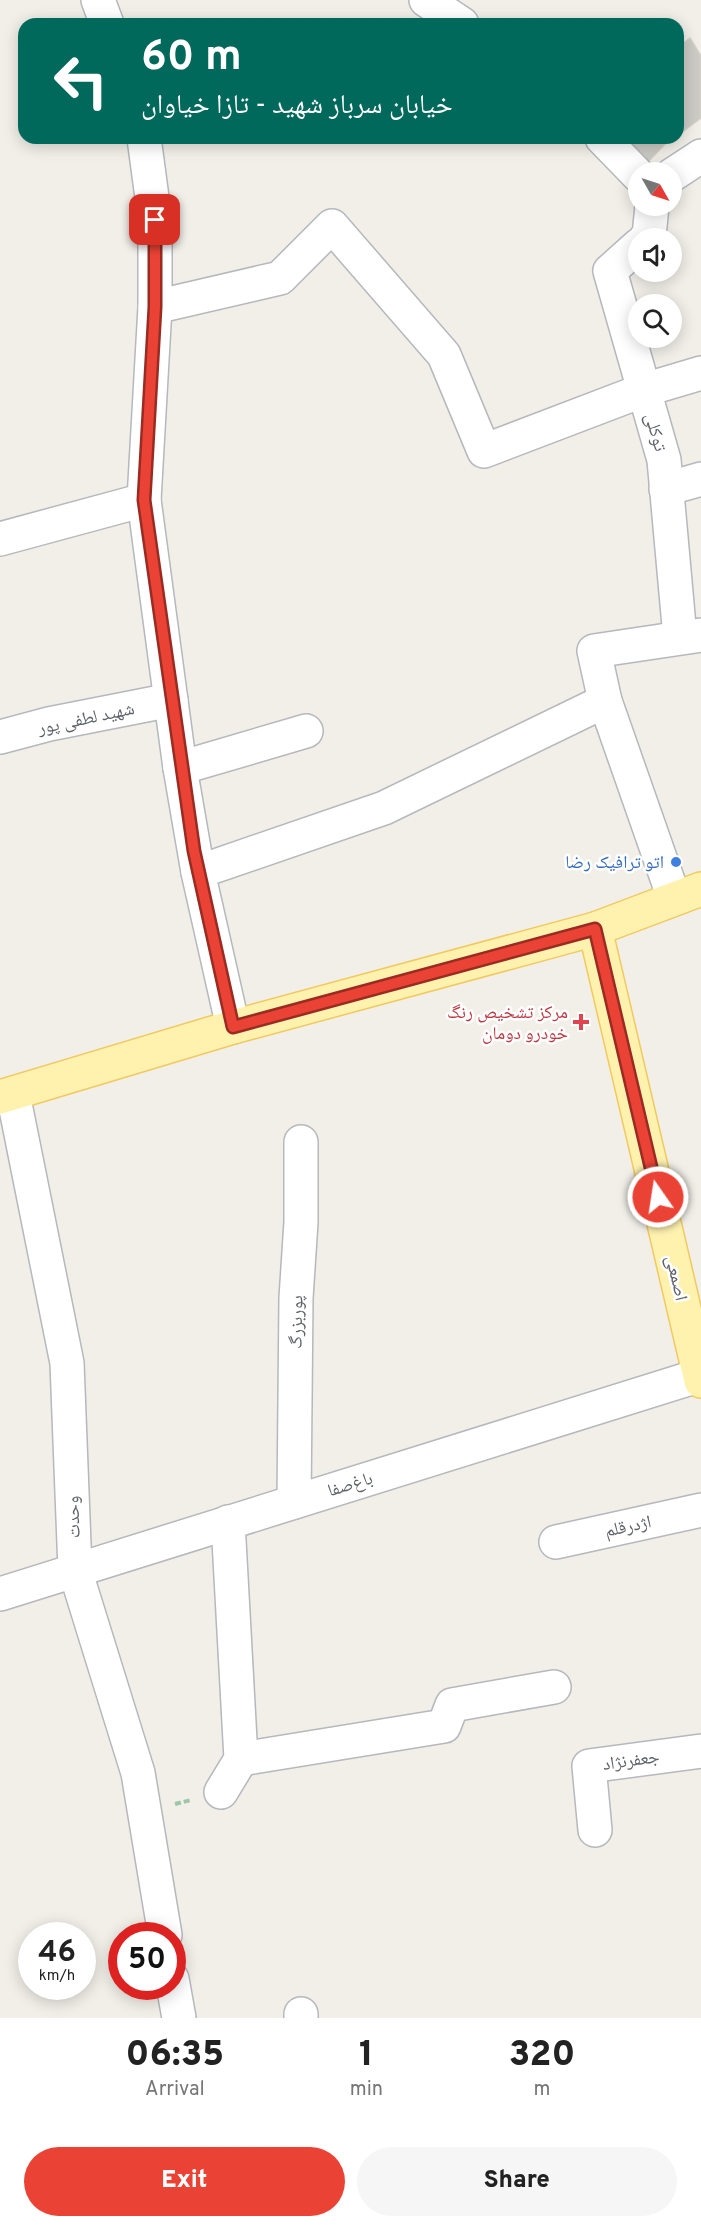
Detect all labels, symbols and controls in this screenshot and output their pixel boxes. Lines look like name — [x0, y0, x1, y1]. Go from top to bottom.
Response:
text: 60 m — [141, 32, 242, 85]
icon: left — [42, 42, 120, 120]
text: خیابان سرباز شهید - تازا خیاوان — [141, 89, 453, 123]
north arrow — [628, 162, 682, 216]
map controls — [628, 162, 682, 348]
pin — [129, 194, 180, 245]
icon: arrive — [138, 203, 171, 236]
button: sound — [628, 228, 682, 282]
button: search — [628, 294, 682, 348]
street label: توکلی — [638, 411, 671, 454]
street label: شهید لطفی پور — [35, 698, 137, 741]
place label: اتو ترافیک رضا — [565, 852, 664, 875]
marker: اتو ترافیک رضا — [669, 855, 683, 869]
place label: مرکز تشخیص رنگ خودرو دومان — [447, 1002, 568, 1046]
marker: مرکز تشخیص رنگ خودرو دومان — [572, 1013, 590, 1031]
position arrow — [626, 1165, 690, 1229]
street label: اصمعی — [659, 1253, 692, 1303]
street label: پوربزرگ — [286, 1295, 309, 1349]
street label: باغ‌صفا — [325, 1468, 376, 1503]
street label: وحدت — [62, 1495, 87, 1538]
street label: اژدرقلم — [603, 1511, 654, 1544]
street label: جعفرنژاد — [601, 1746, 661, 1777]
speed limit sign: 50 — [108, 1922, 186, 2000]
text: 46 — [38, 1935, 76, 1972]
text: km/h — [39, 1967, 75, 1986]
text: 06:35 — [126, 2033, 224, 2079]
text: 1 — [359, 2033, 374, 2079]
text: 320 — [509, 2033, 575, 2079]
text: Arrival — [145, 2077, 205, 2103]
text: min — [350, 2077, 383, 2103]
text: m — [534, 2077, 550, 2103]
button: Exit — [24, 2147, 345, 2216]
button: Share — [357, 2147, 677, 2216]

